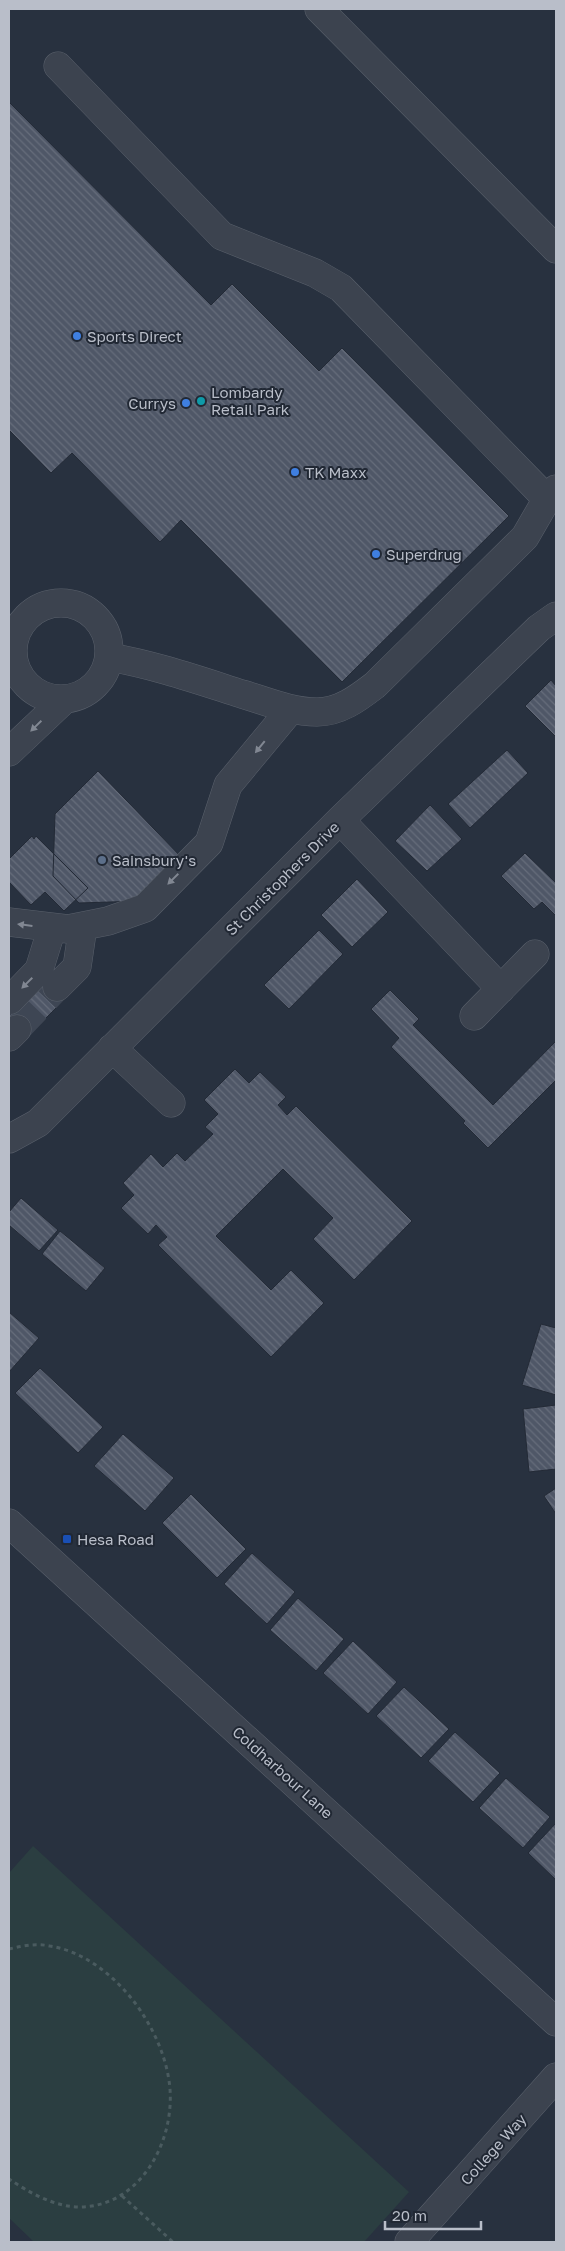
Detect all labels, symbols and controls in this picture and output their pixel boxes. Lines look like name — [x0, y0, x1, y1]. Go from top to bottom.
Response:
place label: Sports Direct — [87, 327, 182, 345]
marker: Sports Direct — [71, 330, 83, 342]
place label: Lombardy Retail Park — [211, 383, 290, 418]
place label: Currys — [128, 394, 176, 412]
marker: Lombardy Retail Park — [195, 395, 207, 407]
marker: Currys — [180, 397, 192, 409]
place label: TK Maxx — [305, 463, 366, 481]
marker: TK Maxx — [289, 466, 301, 478]
place label: Superdrug — [386, 545, 462, 563]
marker: Superdrug — [370, 548, 382, 560]
one-way arrow — [30, 720, 42, 732]
one-way arrow — [255, 740, 266, 753]
street label: St Christophers Drive — [221, 817, 343, 939]
place label: Sainsbury's — [112, 851, 196, 869]
marker: Sainsbury's — [96, 854, 108, 866]
one-way arrow — [167, 873, 179, 885]
one-way arrow — [17, 921, 33, 929]
one-way arrow — [22, 976, 34, 988]
place label: Hesa Road — [77, 1530, 154, 1548]
marker: Hesa Road — [61, 1533, 73, 1545]
street label: Coldharbour Lane — [229, 1722, 337, 1822]
street label: College Way — [456, 2109, 530, 2188]
scale bar — [385, 2198, 481, 2230]
text: 20 m — [392, 2206, 427, 2224]

